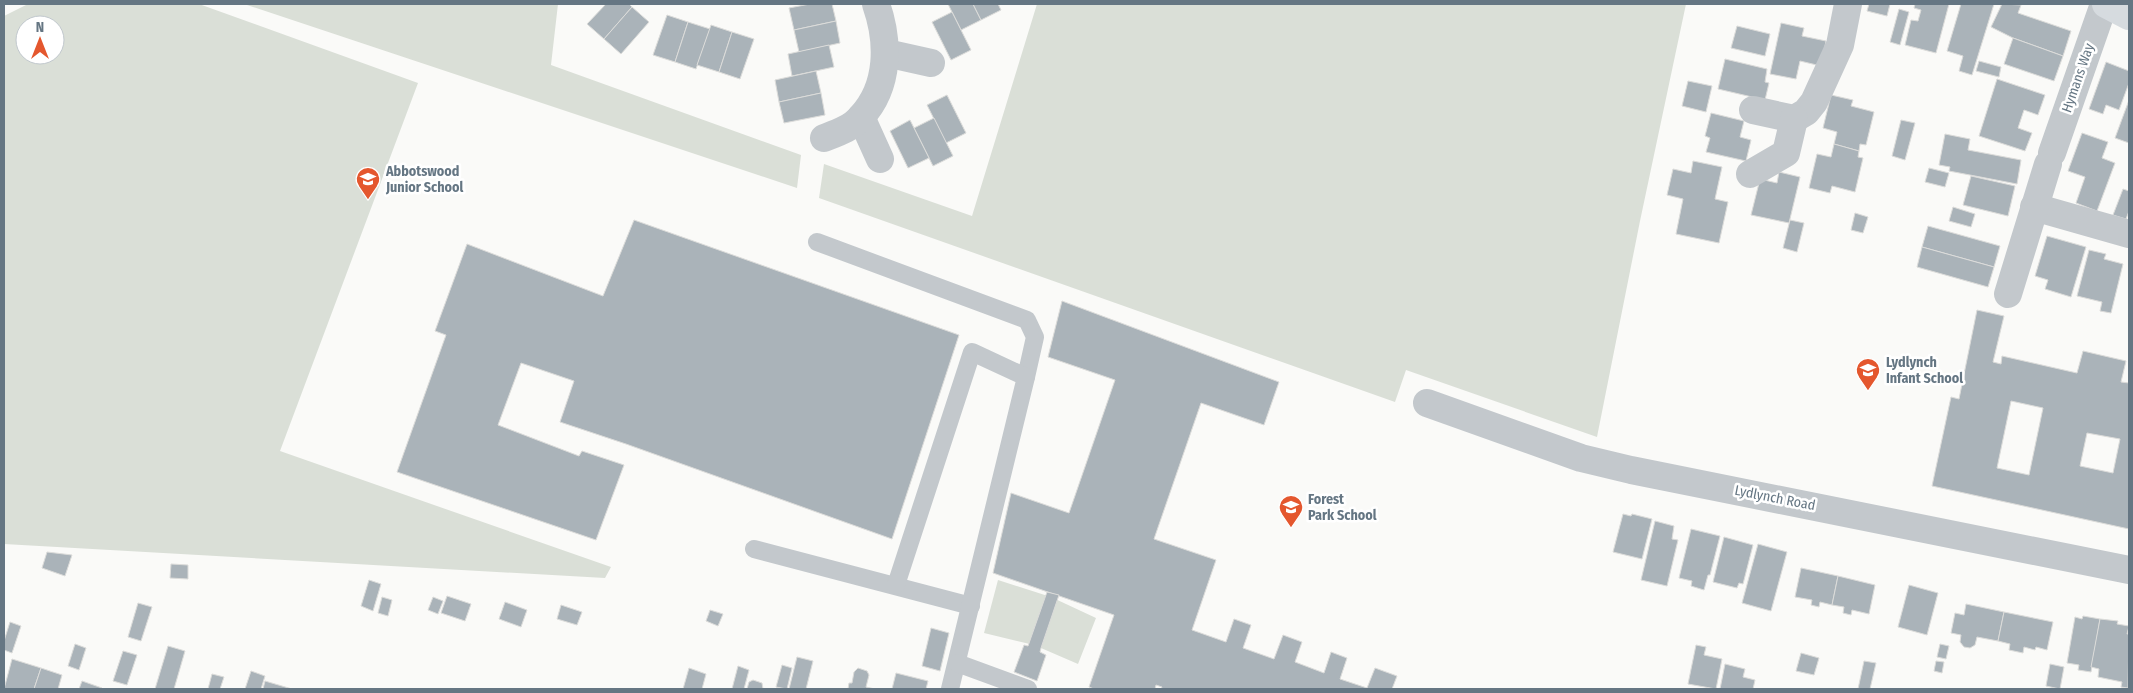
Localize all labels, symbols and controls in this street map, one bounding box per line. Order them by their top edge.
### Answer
north arrow [15,15,65,65]
text: N [36,19,44,36]
street label: Hymans Way [2058,41,2098,115]
place label: Abbotswood Junior School [385,163,463,196]
school or university icon: Abbotswood Junior School [355,166,381,200]
place label: Lydlynch Infant School [1886,354,1963,387]
school or university icon: Lydlynch Infant School [1855,357,1881,391]
street label: Lydlynch Road [1733,482,1817,514]
place label: Forest Park School [1308,491,1377,524]
school or university icon: Forest Park School [1278,494,1304,528]

